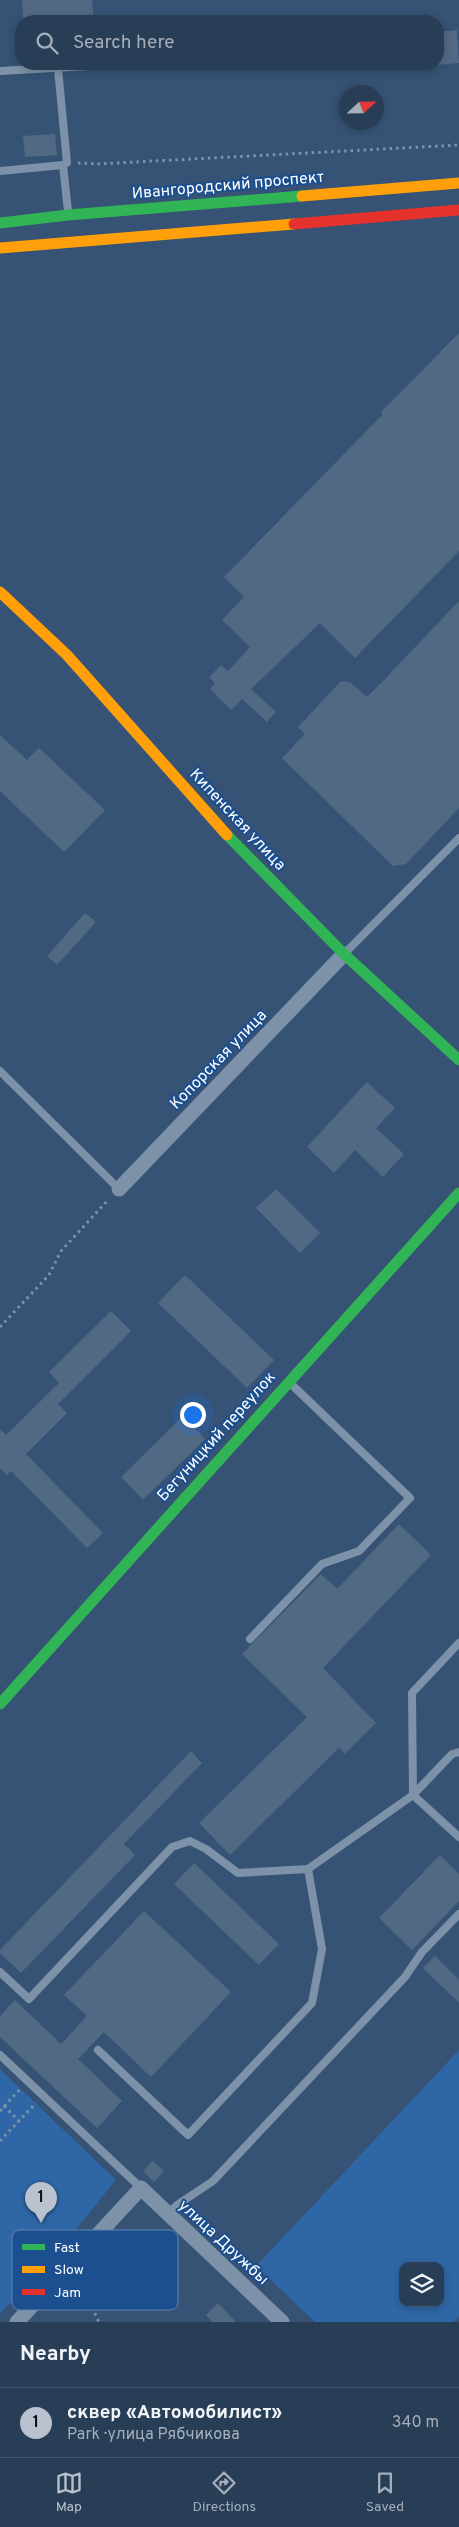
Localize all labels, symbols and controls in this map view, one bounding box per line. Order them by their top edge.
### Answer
search box [15,15,444,70]
icon: search [33,29,61,57]
text: Search here [73,31,175,55]
north arrow [339,85,384,130]
street label: Ивангородский проспект [131,168,325,204]
street label: Кипенская улица [185,765,289,875]
street label: Копорская улица [166,1006,272,1114]
street label: Бегуницкий переулок [153,1368,281,1506]
your location [180,1402,206,1428]
pin: 1 [25,2182,57,2223]
street label: улица Дружбы [174,2196,272,2290]
legend [12,2230,178,2310]
text: Fast [54,2240,80,2257]
text: Slow [54,2262,84,2279]
map controls [399,2262,444,2307]
button: layers [399,2262,444,2307]
text: Jam [54,2285,81,2302]
text: Nearby [20,2341,91,2368]
text: сквер «Автомобилист» [67,2401,282,2425]
text: 1 [33,2413,39,2433]
text: 340 m [392,2413,439,2433]
text: Park · улица Рябчикова [67,2425,240,2445]
tab: Map [55,2469,83,2516]
tab: Directions [192,2469,256,2516]
tab: Saved [366,2469,404,2516]

